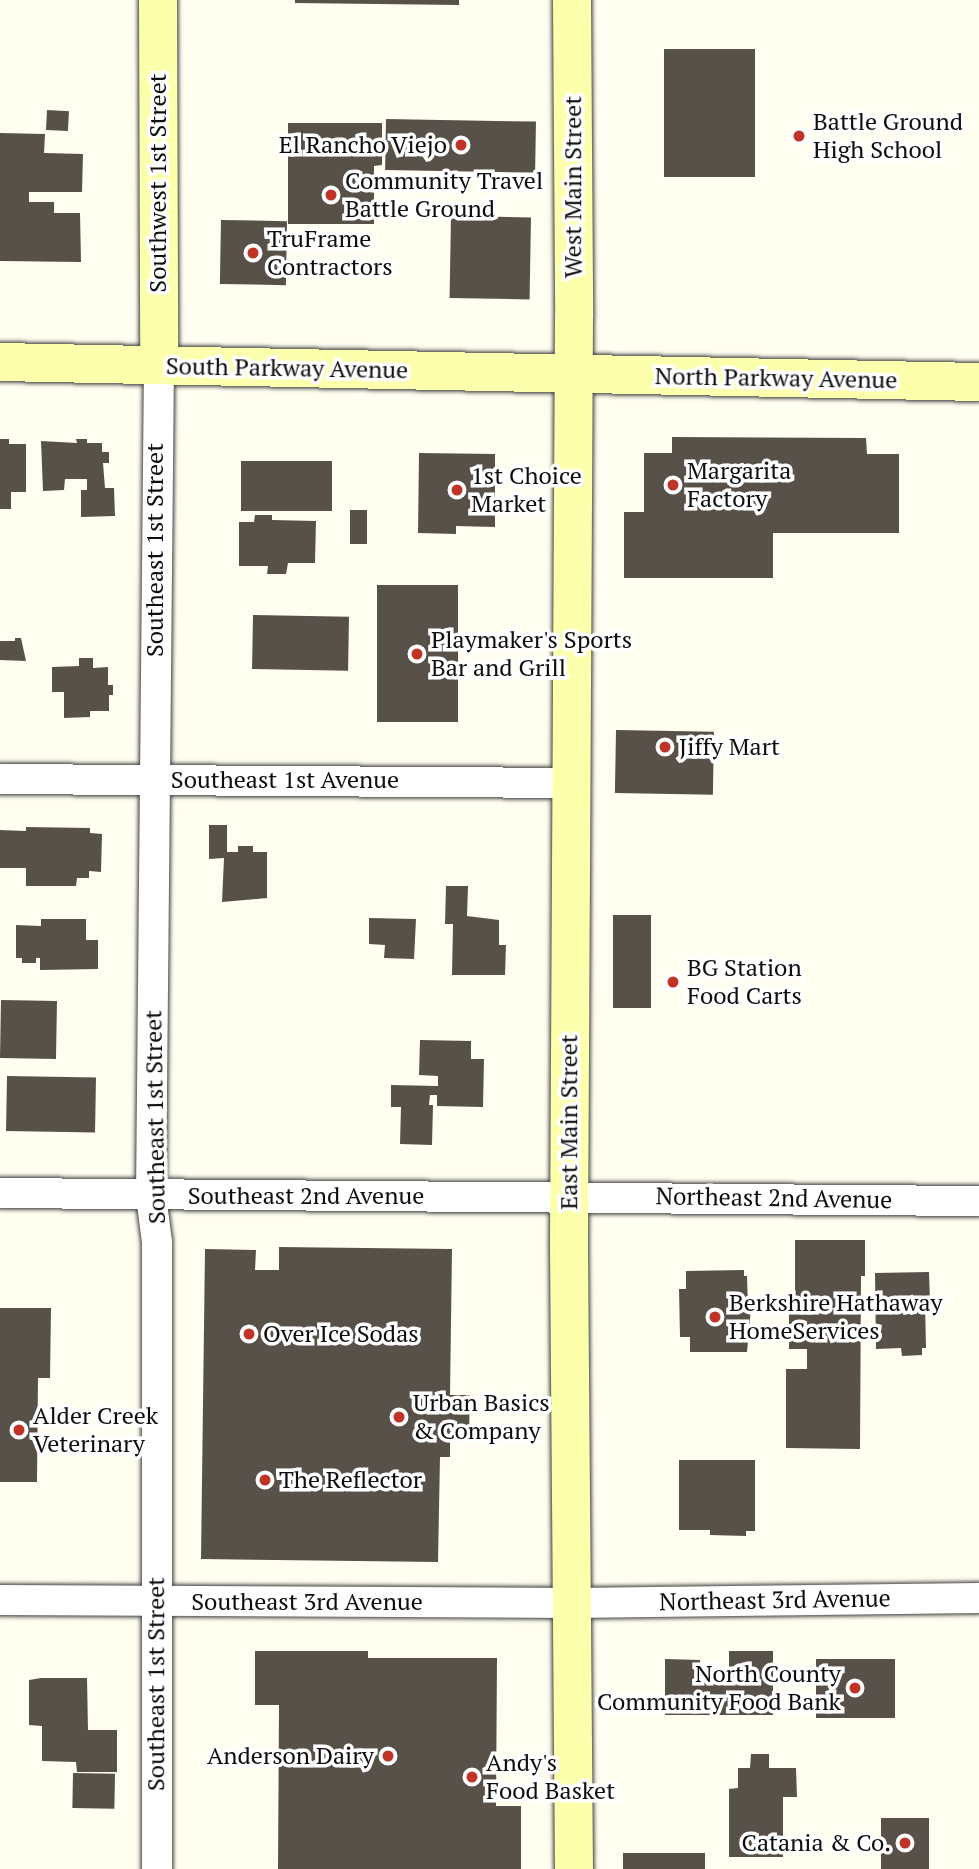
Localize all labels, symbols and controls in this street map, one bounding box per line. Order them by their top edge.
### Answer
street label: Southwest 1st Street [144,73,172,293]
street label: West Main Street [559,96,587,278]
place label: Battle Ground High School [813,108,963,164]
marker: Battle Ground High School [791,128,807,144]
place label: El Rancho Viejo [278,131,447,159]
marker: El Rancho Viejo [453,137,469,153]
place label: Community Travel Battle Ground [345,167,543,223]
marker: Community Travel Battle Ground [323,187,339,203]
place label: TruFrame Contractors [267,225,393,281]
marker: TruFrame Contractors [245,245,261,261]
street label: South Parkway Avenue [165,351,409,385]
street label: North Parkway Avenue [654,361,898,395]
street label: Southeast 1st Street [141,443,169,657]
place label: Margarita Factory [687,457,791,513]
place label: 1st Choice Market [471,462,582,518]
marker: Margarita Factory [665,477,681,493]
marker: 1st Choice Market [449,482,465,498]
place label: Playmaker's Sports Bar and Grill [431,626,632,682]
marker: Playmaker's Sports Bar and Grill [409,646,425,662]
place label: Jiffy Mart [679,733,780,761]
marker: Jiffy Mart [657,739,673,755]
street label: Southeast 1st Avenue [171,766,399,794]
place label: BG Station Food Carts [687,954,802,1010]
marker: BG Station Food Carts [665,974,681,990]
street label: Southeast 1st Street [139,1010,171,1224]
street label: East Main Street [555,1034,583,1210]
street label: Southeast 2nd Avenue [188,1182,424,1210]
street label: Northeast 2nd Avenue [655,1182,893,1214]
place label: Berkshire Hathaway HomeServices [729,1289,943,1345]
marker: Berkshire Hathaway HomeServices [707,1309,723,1325]
place label: Over Ice Sodas [263,1320,419,1348]
marker: Over Ice Sodas [241,1326,257,1342]
place label: Urban Basics & Company [413,1389,550,1445]
place label: Alder Creek Veterinary [33,1402,158,1458]
marker: Urban Basics & Company [391,1409,407,1425]
marker: Alder Creek Veterinary [11,1422,27,1438]
place label: The Reflector [279,1466,422,1494]
marker: The Reflector [257,1472,273,1488]
street label: Southeast 1st Street [142,1577,170,1791]
street label: Northeast 3rd Avenue [659,1584,891,1616]
street label: Southeast 3rd Avenue [191,1588,423,1616]
place label: North County Community Food Bank [597,1660,841,1716]
marker: North County Community Food Bank [847,1680,863,1696]
place label: Anderson Dairy [207,1742,374,1770]
marker: Anderson Dairy [380,1748,396,1764]
place label: Andy's Food Basket [486,1749,615,1805]
marker: Andy's Food Basket [464,1769,480,1785]
place label: Catania & Co. [741,1829,891,1857]
marker: Catania & Co. [897,1835,913,1851]

